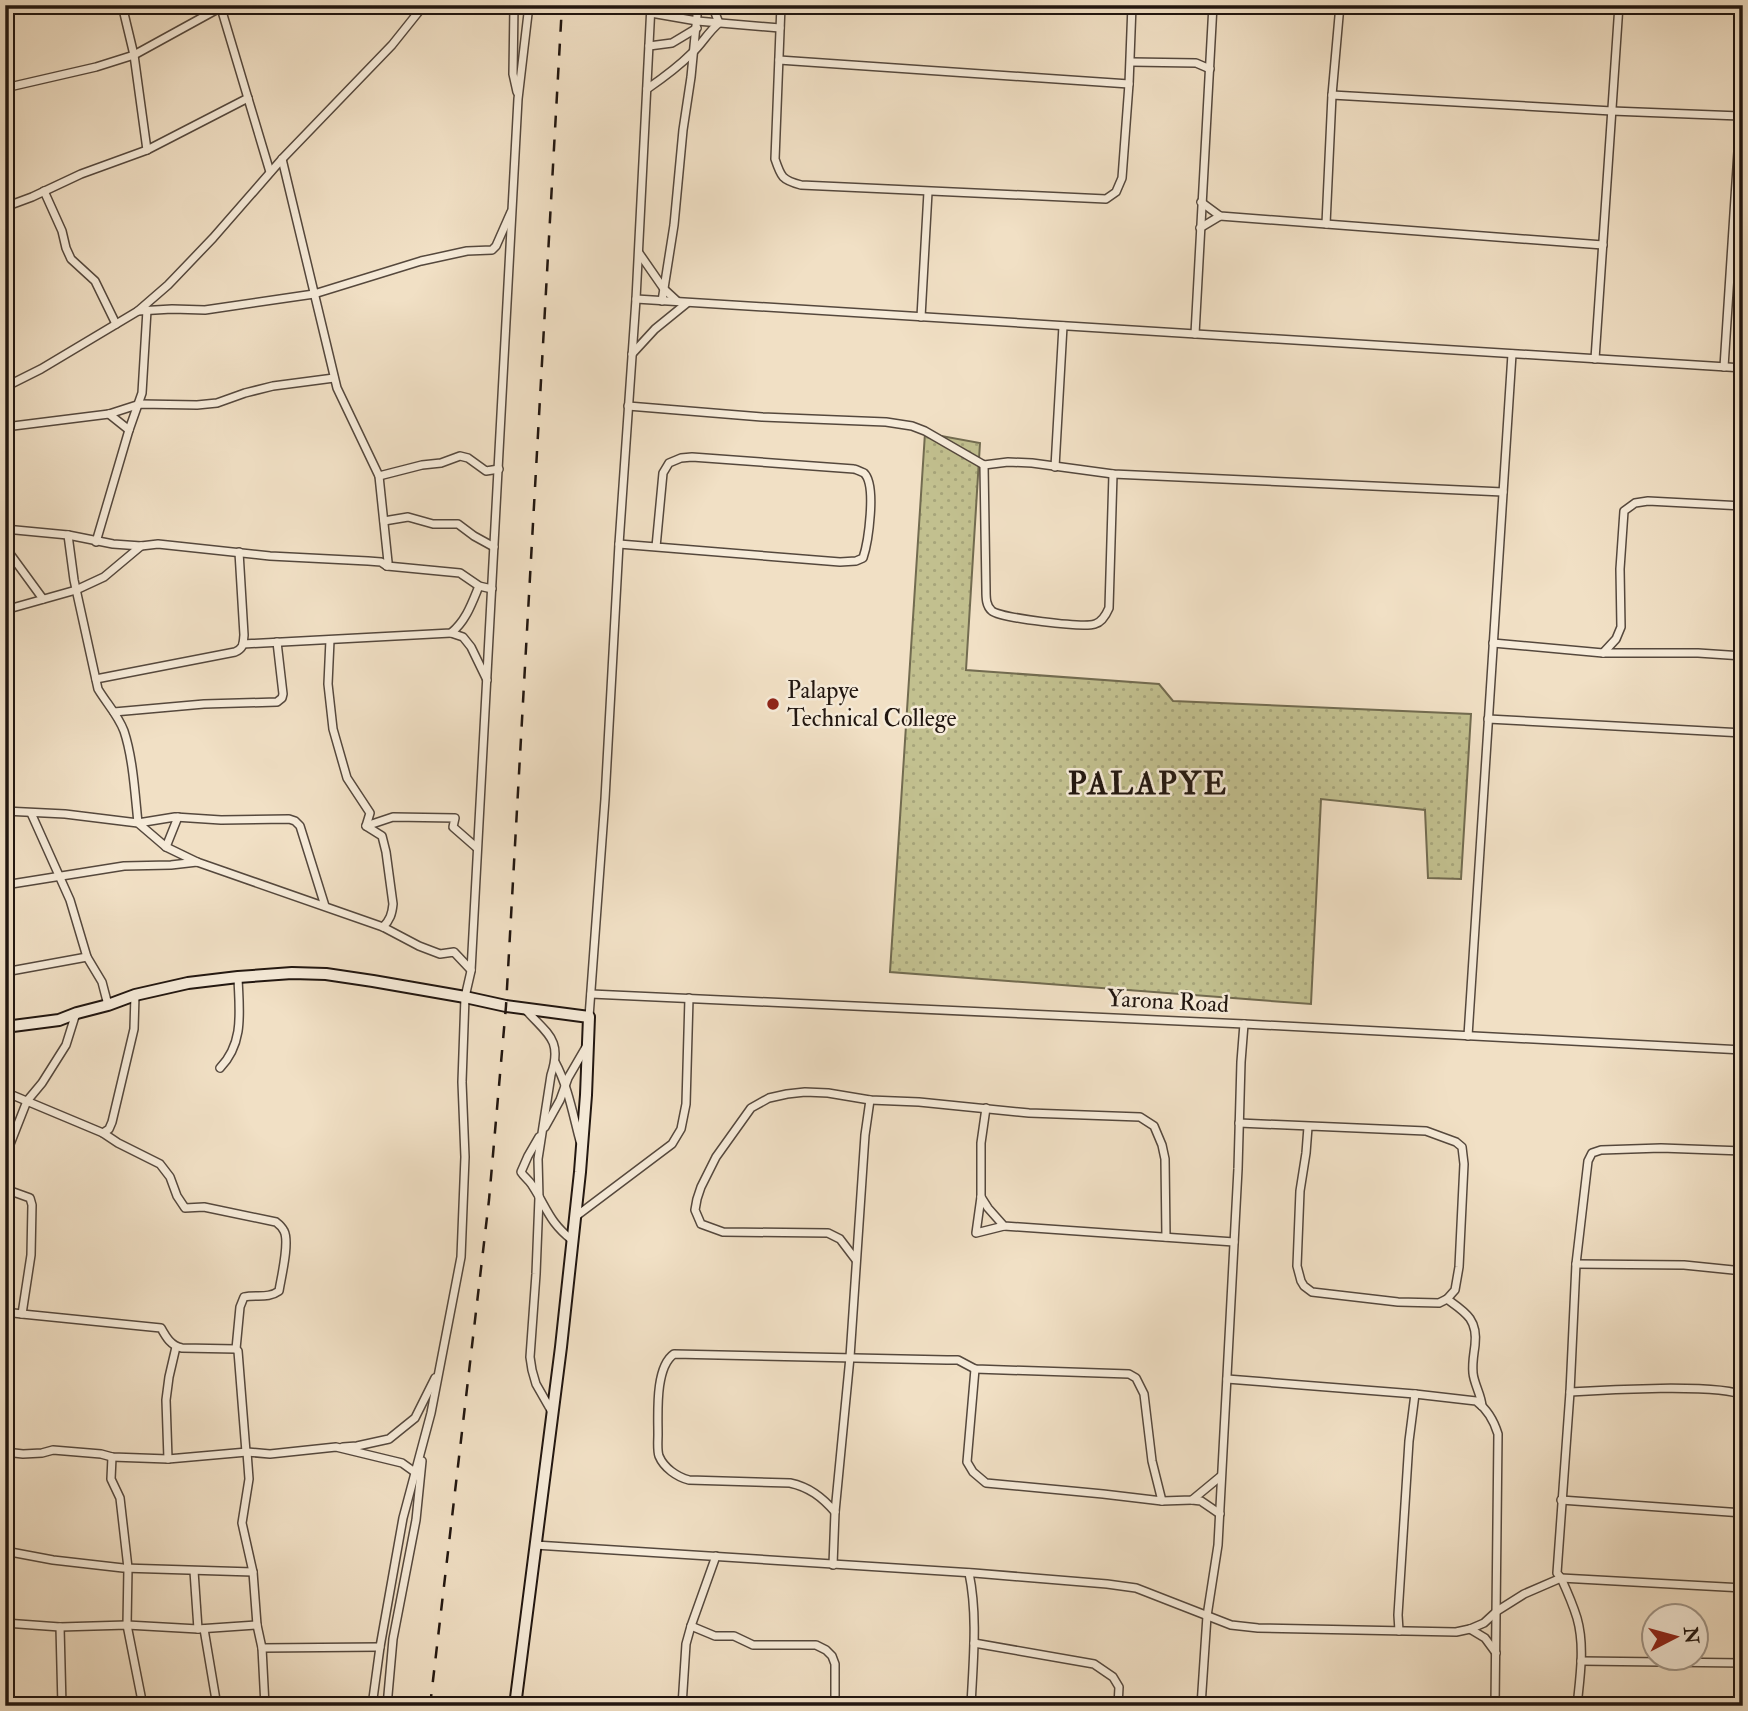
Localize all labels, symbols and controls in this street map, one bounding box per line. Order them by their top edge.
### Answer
place label: Palapye Technical College [787,675,957,734]
marker: Palapye Technical College [765,696,781,712]
district label: PALAPYE [1068,764,1228,804]
street label: Yarona Road [1106,983,1230,1020]
north arrow [1640,1602,1710,1672]
text: N [1678,1625,1704,1646]

